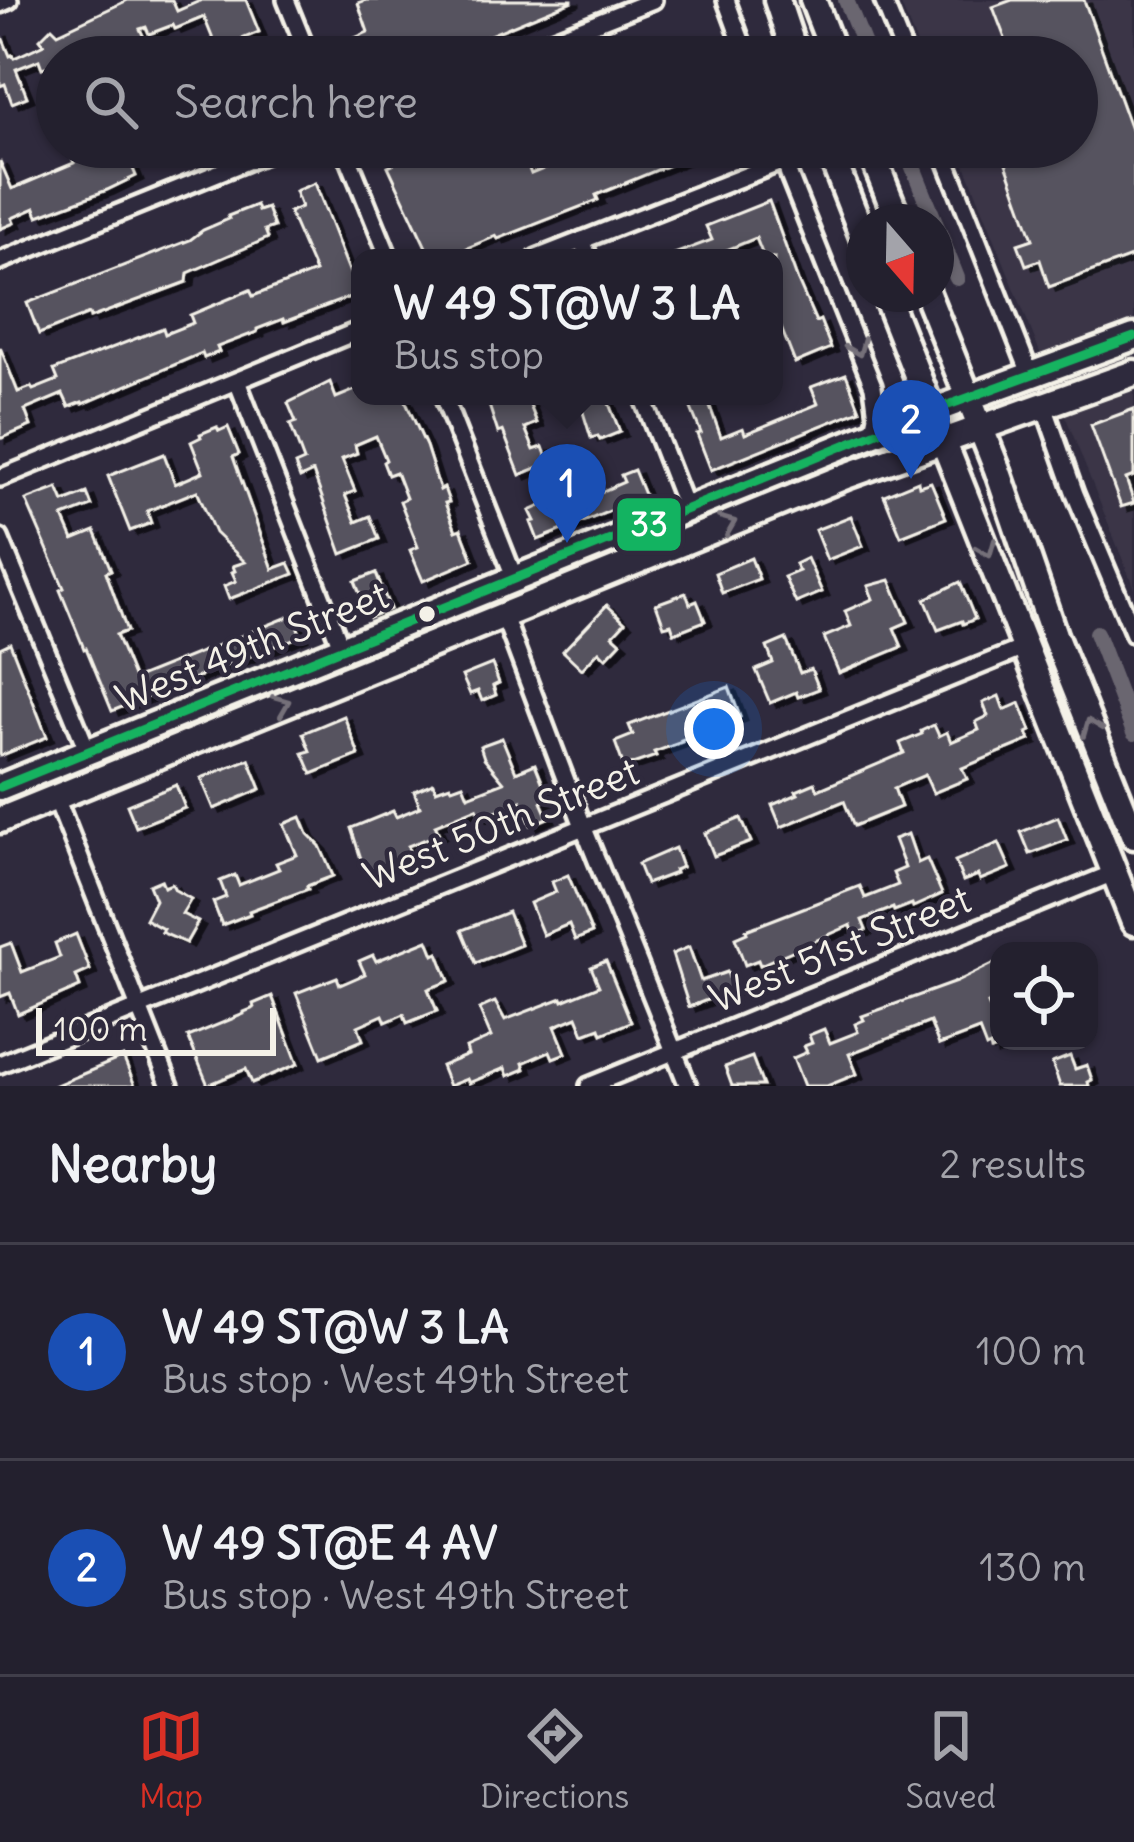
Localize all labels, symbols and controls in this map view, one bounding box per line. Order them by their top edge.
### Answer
search box [36,36,1098,168]
icon: search [78,69,144,135]
text: Search here [174,74,418,130]
north arrow [846,204,954,312]
popup [351,249,783,405]
text: W 49 ST@W 3 LA [394,275,740,331]
text: Bus stop [394,331,544,380]
one-way arrow [843,337,868,358]
pin: 2 [872,380,950,479]
pin: 1 [528,444,606,543]
line badge: 33 [615,496,683,553]
text: 33 [630,503,668,545]
one-way arrow [717,514,738,539]
one-way arrow [972,537,997,558]
street label: West 49th Street [109,570,395,724]
unlabelled marker [416,603,438,625]
one-way arrow [271,694,292,718]
your location [684,699,744,759]
one-way arrow [1080,718,1105,739]
street label: West 50th Street [356,747,646,901]
street label: West 51st Street [702,874,978,1024]
map controls [990,942,1098,1050]
button: locate [990,942,1098,1050]
scale bar [36,1002,276,1055]
text: 100 m [54,1008,147,1050]
text: Nearby [48,1132,217,1196]
text: 2 results [939,1140,1086,1189]
text: W 49 ST@W 3 LA [162,1299,509,1355]
text: 1 [79,1327,95,1376]
text: 100 m [976,1327,1086,1376]
text: Bus stop · West 49th Street [162,1355,629,1404]
text: W 49 ST@E 4 AV [162,1515,498,1571]
text: 2 [76,1543,98,1592]
text: 130 m [979,1543,1086,1592]
text: Bus stop · West 49th Street [162,1571,629,1620]
tab: Map [138,1703,204,1817]
tab: Directions [480,1703,629,1817]
tab: Saved [906,1703,996,1817]

